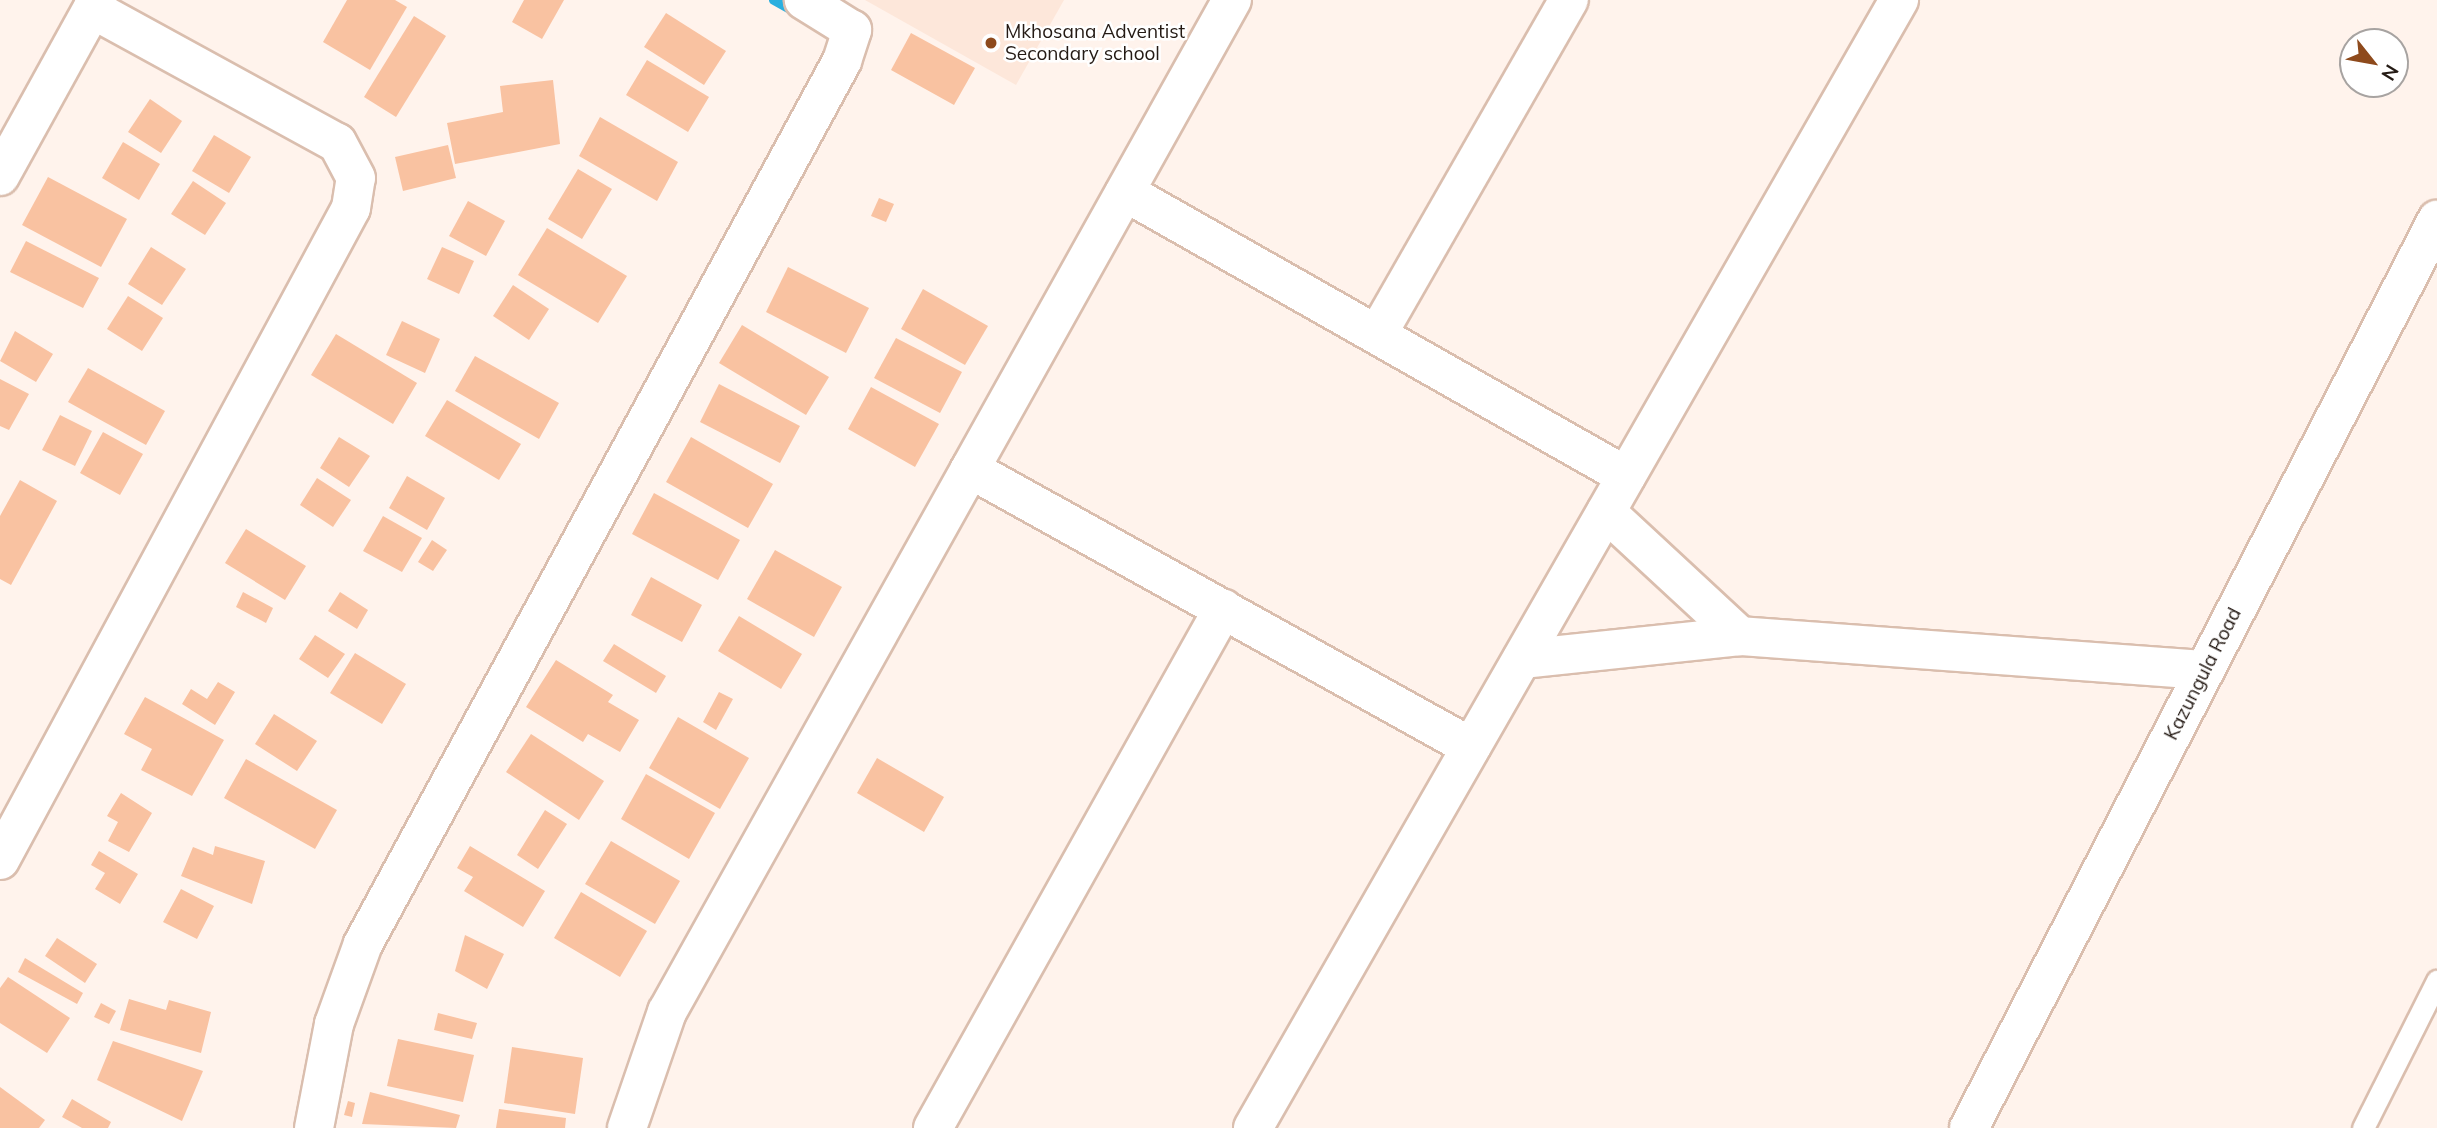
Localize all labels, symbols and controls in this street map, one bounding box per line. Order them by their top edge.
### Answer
place label: Mkhosana Adventist Secondary school [1005,21,1185,65]
north arrow [2339,28,2409,98]
marker: Mkhosana Adventist Secondary school [983,35,999,51]
text: N [2376,60,2404,85]
street label: Kazungula Road [2160,604,2246,744]

